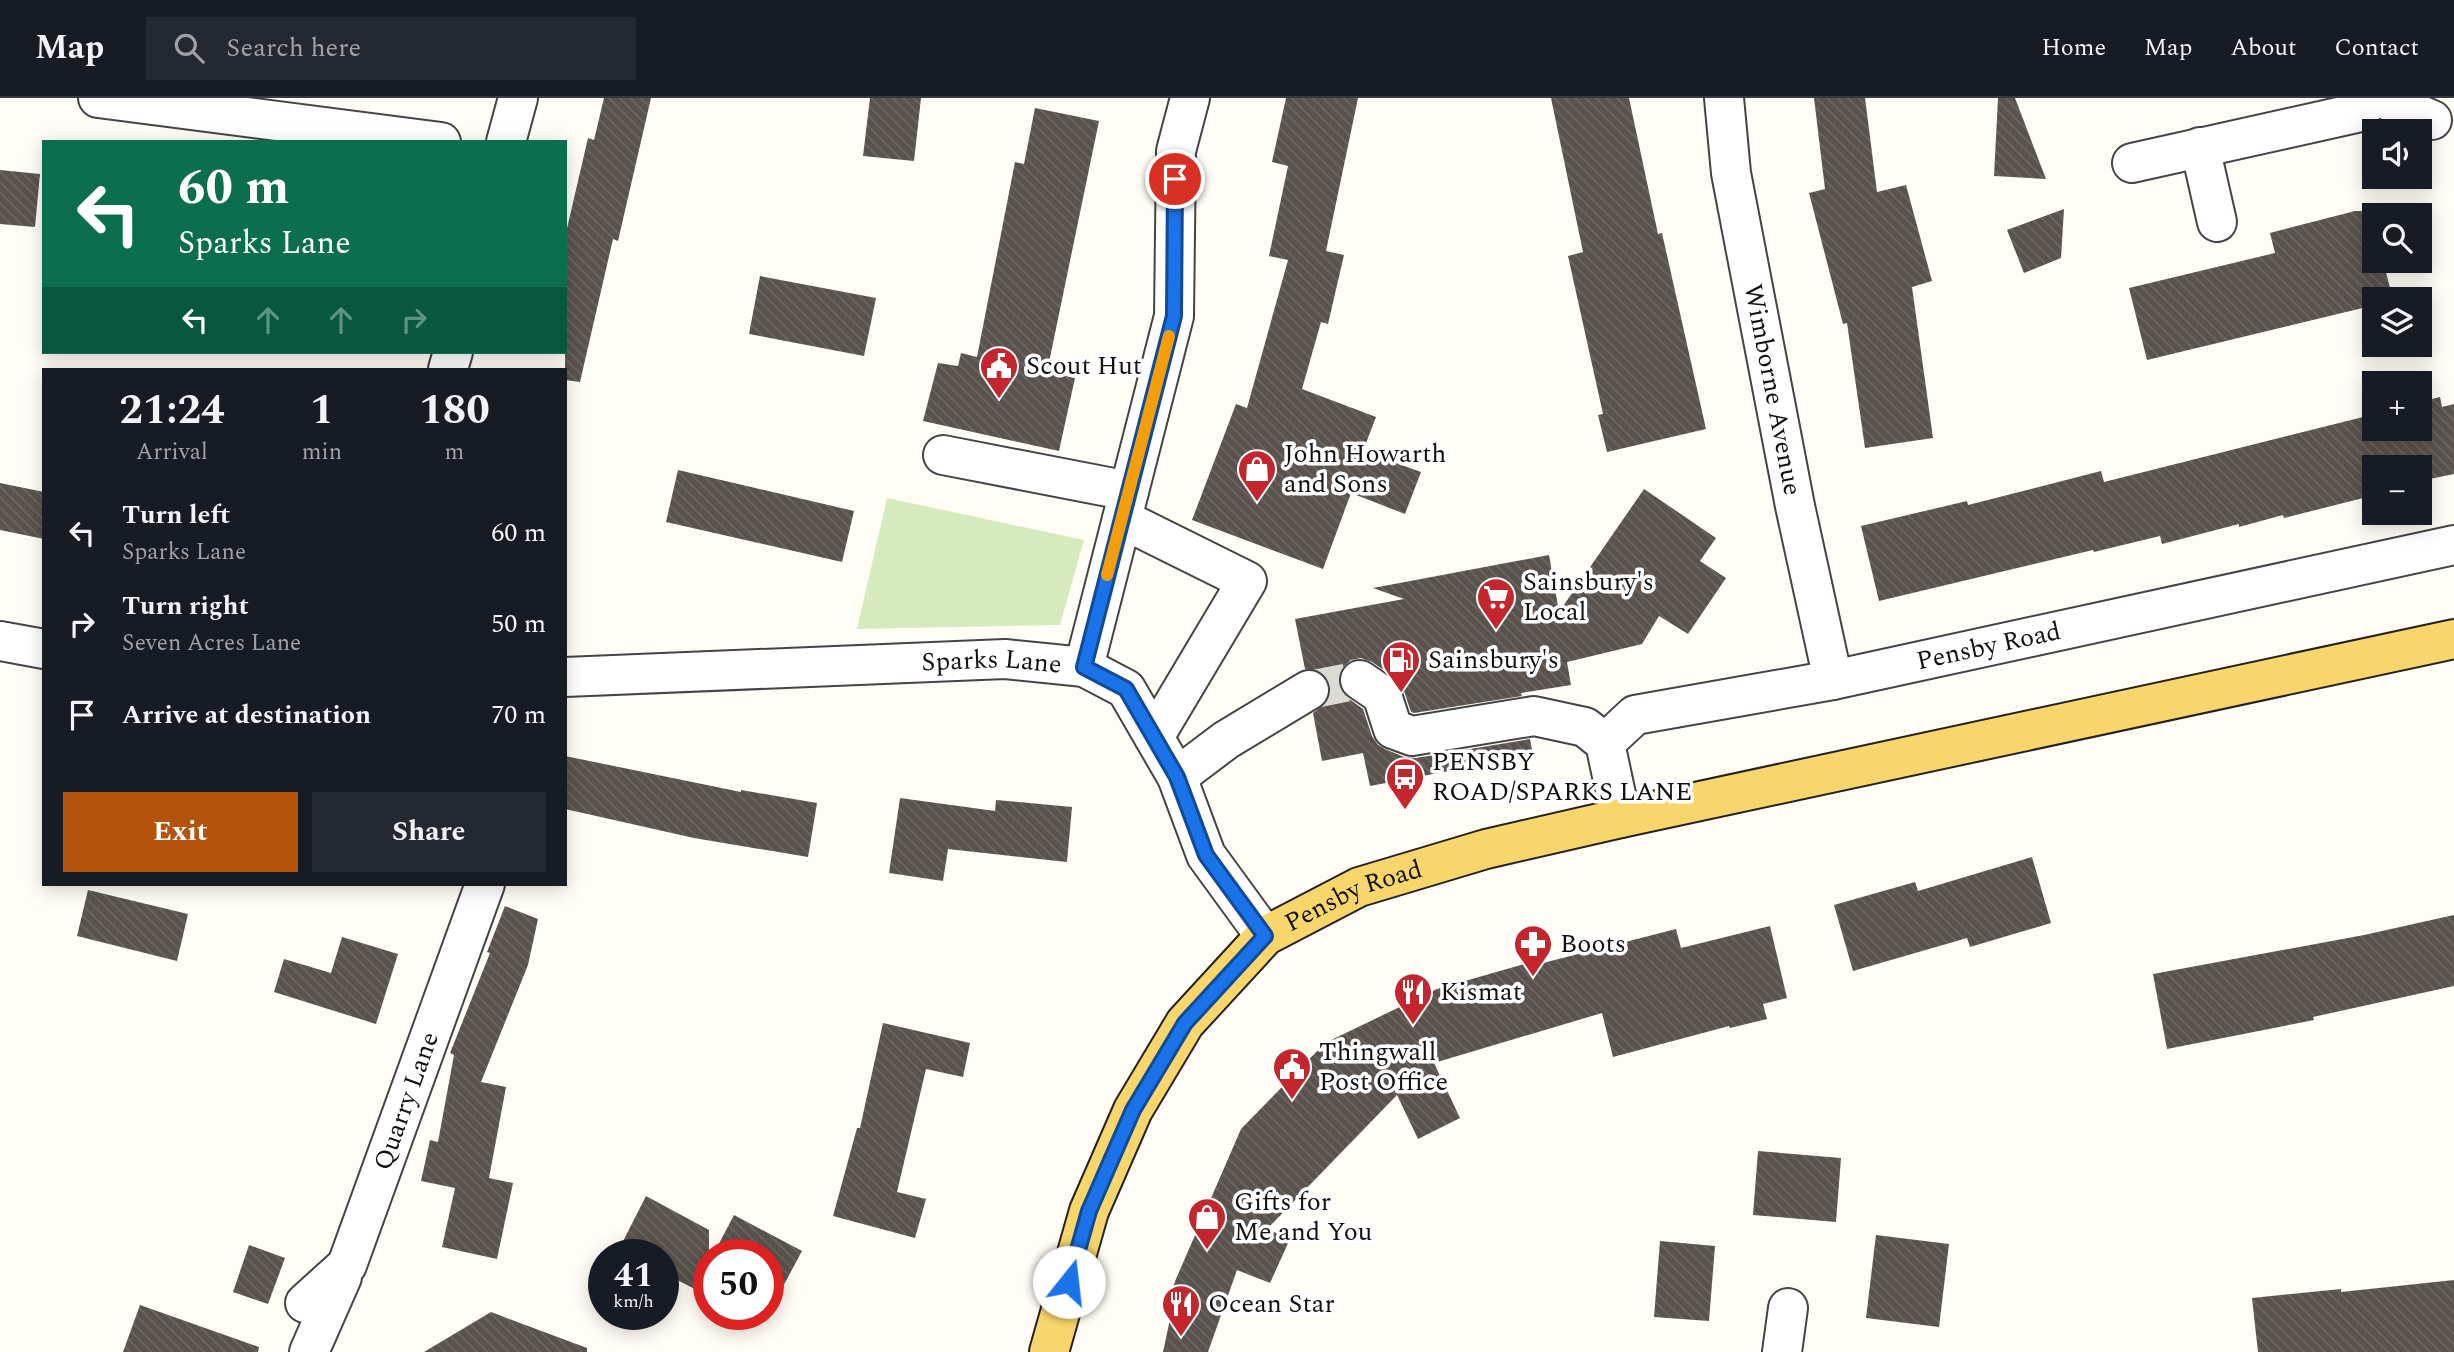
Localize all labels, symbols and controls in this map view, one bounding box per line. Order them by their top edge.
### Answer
search box [146,17,636,80]
text: Map [35,23,104,73]
text: Search here [226,28,361,68]
icon: search [170,29,208,67]
text: Home [2041,30,2106,66]
text: Map [2144,30,2192,66]
text: About [2230,30,2296,66]
text: Contact [2334,30,2419,66]
map controls [2362,119,2432,525]
button: sound [2362,119,2432,189]
pin [1145,149,1205,209]
text: 60 m [178,151,289,226]
icon: arrive [1156,160,1194,198]
icon: left [63,168,154,259]
button: search [2362,203,2432,273]
text: Sparks Lane [178,219,351,268]
street label: Wimborne Avenue [1733,281,1813,499]
button: layers [2362,287,2432,357]
icon: left [176,301,214,339]
icon: ahead [249,301,287,339]
icon: ahead [322,301,360,339]
icon: right [395,301,433,339]
public building icon: Scout Hut [978,345,1020,400]
place label: Scout Hut [1026,346,1142,386]
button: + [2362,371,2432,441]
text: 21:24 [119,379,225,442]
text: 1 [310,379,334,442]
text: 180 [419,379,490,442]
place label: John Howarth and Sons [1284,434,1446,504]
text: Arrival [136,435,208,470]
text: min [302,435,342,470]
text: m [445,435,464,470]
shop icon: John Howarth and Sons [1236,448,1278,503]
button: − [2362,455,2432,525]
text: Turn left [122,495,230,535]
text: 60 m [491,513,546,553]
icon: left [63,514,101,552]
text: Sparks Lane [122,535,246,570]
place label: Sainsbury's Local [1523,562,1654,632]
supermarket icon: Sainsbury's Local [1475,576,1517,631]
text: Turn right [122,586,249,626]
text: 50 m [491,604,546,644]
icon: right [63,605,101,643]
street label: Pensby Road [1913,611,2065,681]
text: Seven Acres Lane [122,626,301,661]
street label: Sparks Lane [921,639,1064,685]
fuel station icon: Sainsbury's [1380,639,1422,694]
place label: Sainsbury's [1428,640,1559,680]
text: Arrive at destination [122,695,371,735]
text: 70 m [491,695,546,735]
icon: arrive [63,696,101,734]
place label: PENSBY ROAD/SPARKS LANE [1432,742,1692,812]
bus stop icon: PENSBY ROAD/SPARKS LANE [1384,756,1426,811]
button: Exit [63,792,298,872]
button: Share [312,792,546,872]
street label: Pensby Road [1277,849,1427,943]
pharmacy icon: Boots [1512,923,1554,978]
place label: Boots [1560,924,1626,964]
restaurant icon: Kismat [1392,971,1434,1026]
place label: Kismat [1440,972,1522,1012]
street label: Quarry Lane [363,1026,450,1176]
place label: Thingwall Post Office [1319,1032,1448,1102]
public building icon: Thingwall Post Office [1271,1046,1313,1101]
place label: Gifts for Me and You [1234,1182,1372,1252]
shop icon: Gifts for Me and You [1186,1196,1228,1251]
speed limit sign: 50 [693,1239,784,1330]
position arrow [1032,1245,1106,1319]
text: 41 [614,1249,653,1302]
restaurant icon: Ocean Star [1160,1283,1202,1338]
place label: Ocean Star [1208,1284,1335,1324]
text: km/h [613,1288,654,1315]

